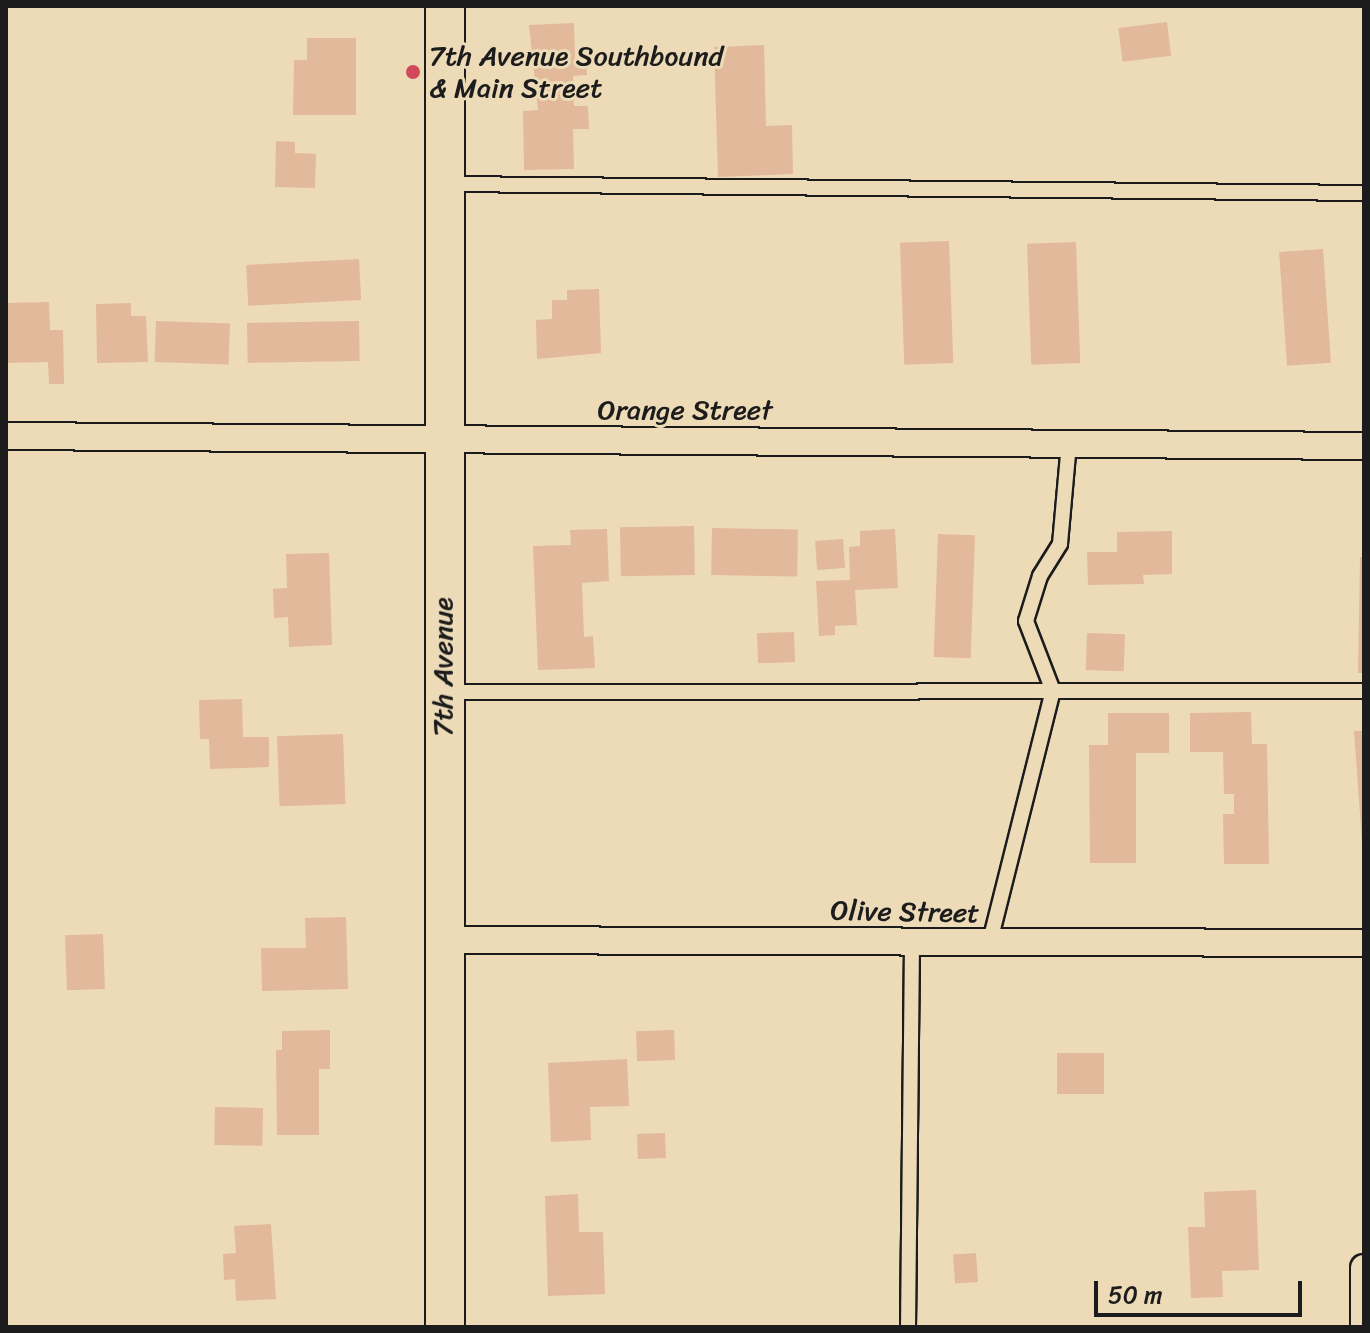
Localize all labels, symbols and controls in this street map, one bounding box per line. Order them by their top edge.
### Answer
place label: 7th Avenue Southbound & Main Street [429,39,723,105]
marker: 7th Avenue Southbound & Main Street [404,63,422,81]
street label: Orange Street [597,393,773,427]
street label: 7th Avenue [426,597,460,737]
street label: Olive Street [830,894,980,930]
scale bar [1098,1265,1306,1315]
text: 50 m [1108,1274,1163,1316]

